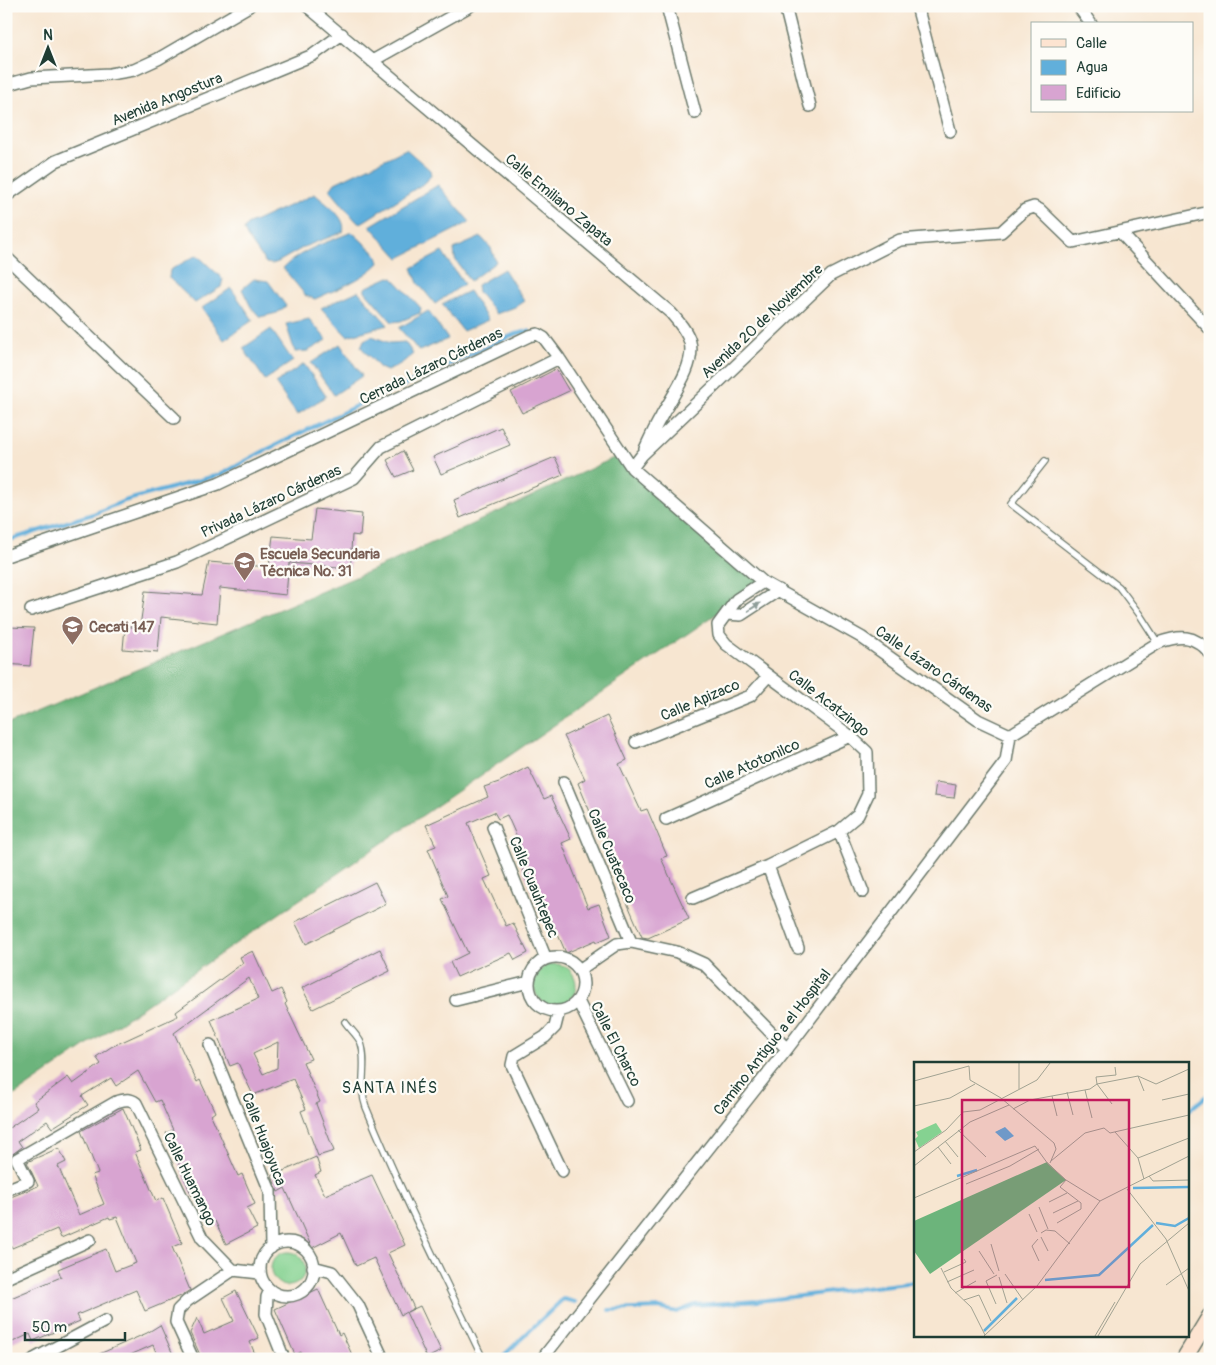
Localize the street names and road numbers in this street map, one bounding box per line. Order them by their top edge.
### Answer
street label: Avenida Angostura [109,69,225,130]
street label: Calle Emiliano Zapata [501,150,616,251]
street label: Avenida 20 de Noviembre [698,260,828,383]
street label: Cerrada Lázaro Cárdenas [357,323,506,409]
street label: Privada Lázaro Cárdenas [198,461,345,542]
street label: Calle Lázaro Cárdenas [871,622,996,717]
street label: Calle Acatzingo [784,666,873,741]
street label: Calle Apizaco [658,675,743,726]
street label: Calle Atotonilco [702,735,803,794]
street label: Calle Cuatecaco [583,806,640,906]
street label: Calle Cuauhtepec [505,834,563,941]
street label: Camino Antiguo a el Hospital [709,965,835,1119]
street label: Calle El Charco [586,999,645,1090]
street label: Calle Huajoyuca [237,1090,290,1188]
street label: Calle Huamango [159,1129,220,1229]

